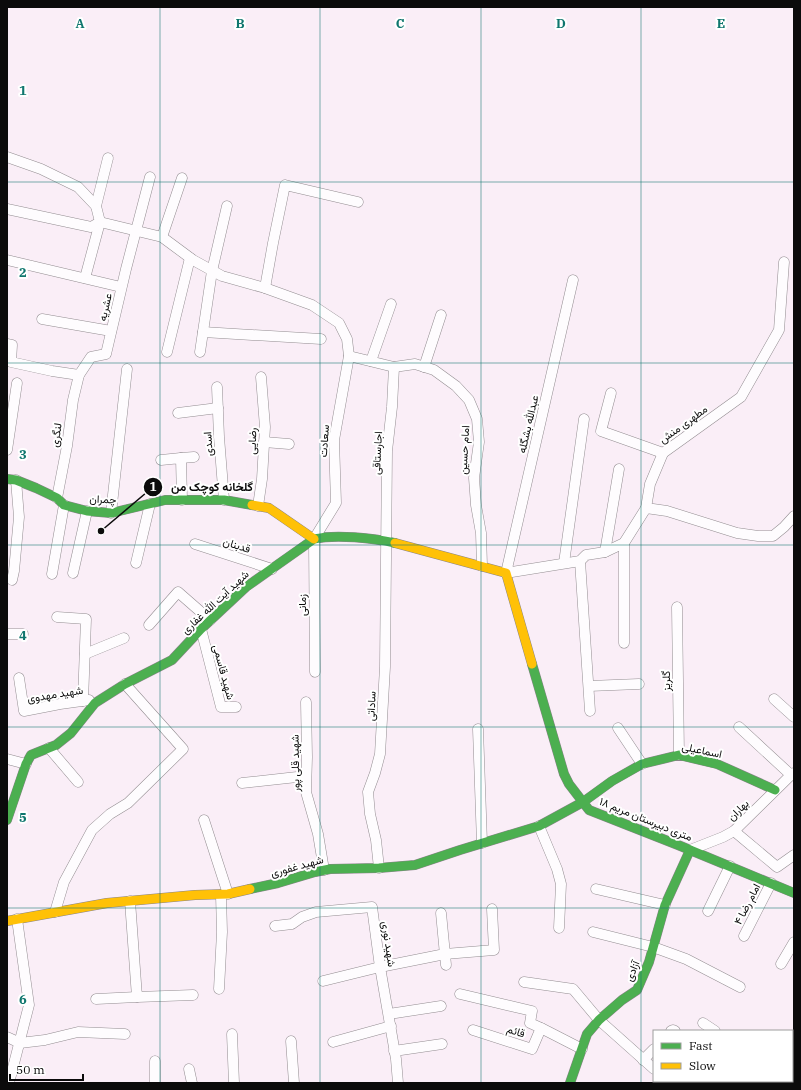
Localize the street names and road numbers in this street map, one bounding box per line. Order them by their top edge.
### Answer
street label: عشریه [95,291,115,322]
street label: عبدالله بشگله [515,393,542,454]
street label: مطهری منش [656,402,710,446]
street label: لنگری [47,422,65,448]
street label: سعادت [316,424,332,458]
street label: امام حسین [456,425,473,475]
street label: رضایی [245,427,259,455]
street label: اسدی [200,431,216,457]
street label: اجارستاقی [369,431,385,475]
street label: چمران [89,492,117,507]
street label: قدبنان [221,534,253,556]
street label: شهید آیت الله غفاری [178,567,252,637]
street label: زمانی [295,594,309,616]
street label: شهید قاسمی [210,643,238,702]
street label: گلریز [659,670,673,692]
street label: شهید مهدوی [26,683,84,705]
street label: ساداتی [363,690,379,721]
street label: شهید قلی پور [287,734,304,793]
street label: اسماعیلی [681,739,723,761]
street label: ۱۸ متری دبیرستان مریم [597,794,695,845]
street label: بهاران [724,796,752,824]
street label: شهید غفوری [269,852,325,880]
street label: امام رضا ۴ [731,881,764,927]
street label: شهید نوری [379,920,399,968]
street label: آزادی [622,957,643,983]
street label: قائم [505,1022,527,1041]

